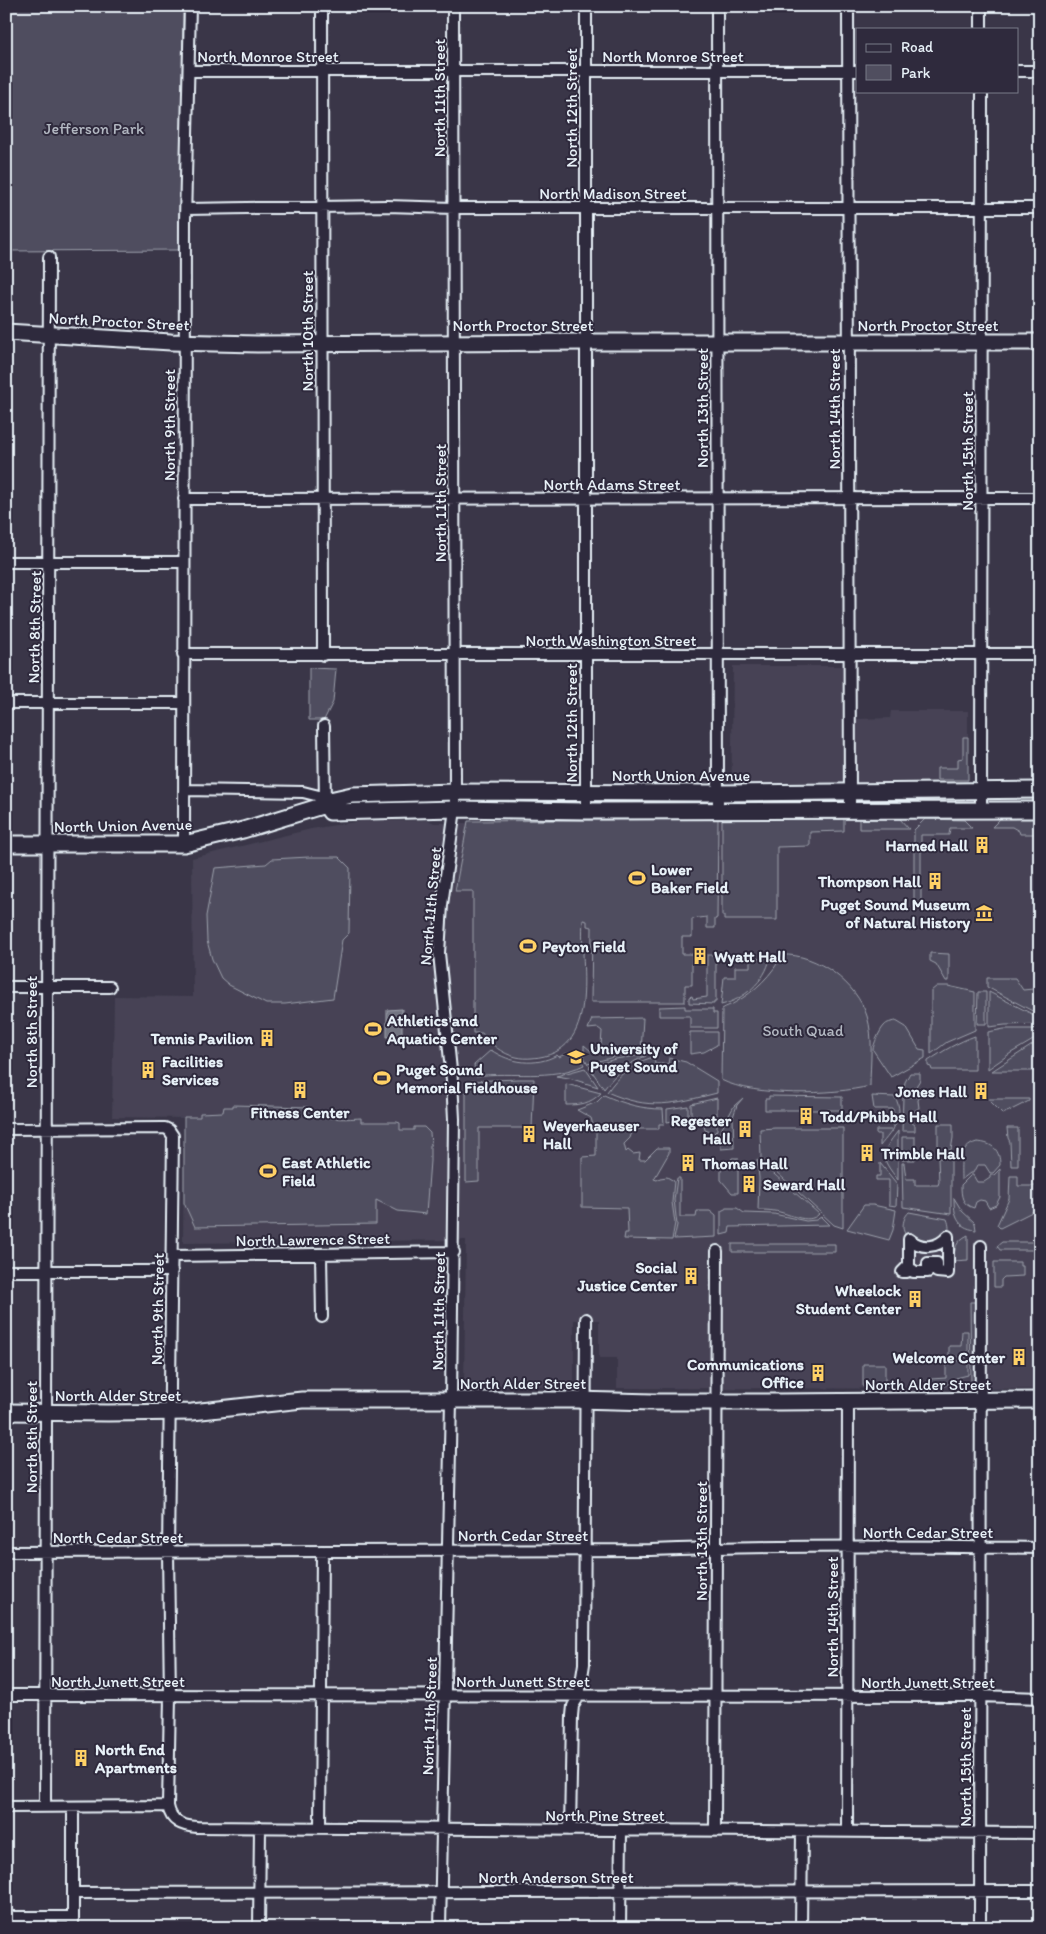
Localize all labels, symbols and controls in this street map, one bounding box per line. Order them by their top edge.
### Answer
legend [856,28,1018,92]
text: Road [901,38,934,56]
street label: North 11th Street [430,39,449,157]
street label: North Monroe Street [197,47,339,66]
street label: North Monroe Street [602,47,744,66]
street label: North 12th Street [562,48,581,168]
text: Park [901,64,931,82]
park label: Jefferson Park [44,119,144,138]
street label: North Madison Street [539,184,687,203]
street label: North 10th Street [298,270,317,392]
street label: North Proctor Street [48,308,190,335]
street label: North Proctor Street [452,316,594,335]
street label: North Proctor Street [857,316,999,335]
street label: North 13th Street [693,348,712,468]
street label: North 14th Street [825,349,844,469]
street label: North 9th Street [160,369,179,481]
street label: North 15th Street [958,391,977,511]
street label: North 11th Street [431,444,450,562]
street label: North Adams Street [544,475,680,494]
street label: North 8th Street [24,571,45,683]
street label: North Washington Street [526,631,696,650]
street label: North 12th Street [562,663,581,783]
street label: North Union Avenue [612,766,750,785]
street label: North Union Avenue [54,815,192,836]
building icon: Harned Hall [972,835,992,855]
place label: Harned Hall [885,836,968,855]
street label: North 11th Street [416,846,445,966]
place label: Lower Baker Field [651,860,729,897]
sports icon: Lower Baker Field [627,868,647,888]
building icon: Thompson Hall [925,871,945,891]
place label: Thompson Hall [817,872,921,892]
place label: Puget Sound Museum of Natural History [821,895,971,933]
museum icon: Puget Sound Museum of Natural History [974,903,994,923]
sports icon: Peyton Field [518,936,538,956]
place label: Peyton Field [542,937,626,957]
building icon: Wyatt Hall [690,946,710,966]
place label: Wyatt Hall [714,947,787,967]
street label: North 8th Street [22,976,41,1088]
place label: Athletics and Aquatics Center [386,1011,497,1049]
sports icon: Athletics and Aquatics Center [363,1019,383,1039]
park label: South Quad [762,1021,844,1040]
building icon: Tennis Pavilion [257,1028,277,1048]
place label: Tennis Pavilion [150,1029,254,1048]
place label: University of Puget Sound [590,1039,679,1077]
school or university icon: University of Puget Sound [566,1047,586,1067]
place label: Facilities Services [162,1052,223,1089]
building icon: Facilities Services [138,1060,158,1080]
place label: Puget Sound Memorial Fieldhouse [396,1060,538,1097]
sports icon: Puget Sound Memorial Fieldhouse [372,1068,392,1088]
building icon: Fitness Center [290,1080,310,1100]
building icon: Jones Hall [971,1081,991,1101]
place label: Jones Hall [895,1082,967,1101]
place label: Fitness Center [251,1103,350,1122]
building icon: Todd/Phibbs Hall [796,1106,816,1126]
place label: Todd/Phibbs Hall [819,1107,937,1126]
place label: Regester Hall [671,1111,732,1148]
place label: Weyerhaeuser Hall [543,1116,640,1153]
building icon: Regester Hall [735,1119,755,1139]
building icon: Weyerhaeuser Hall [519,1124,539,1144]
building icon: Trimble Hall [857,1143,877,1163]
place label: Trimble Hall [880,1144,965,1163]
place label: East Athletic Field [282,1153,371,1190]
building icon: Thomas Hall [678,1153,698,1173]
place label: Thomas Hall [701,1154,788,1173]
sports icon: East Athletic Field [258,1161,278,1181]
building icon: Seward Hall [739,1174,759,1194]
place label: Seward Hall [763,1175,846,1194]
street label: North Lawrence Street [236,1229,390,1250]
street label: North 11th Street [428,1252,449,1370]
street label: North 9th Street [147,1253,168,1365]
place label: Social Justice Center [577,1258,678,1295]
building icon: Social Justice Center [681,1266,701,1286]
place label: Wheelock Student Center [796,1281,902,1318]
building icon: Wheelock Student Center [905,1289,925,1309]
building icon: Welcome Center [1009,1347,1029,1367]
place label: Welcome Center [893,1348,1006,1367]
place label: Communications Office [687,1355,804,1392]
building icon: Communications Office [808,1363,828,1383]
street label: North Alder Street [460,1374,586,1393]
street label: North Alder Street [865,1375,991,1394]
street label: North 8th Street [22,1381,41,1493]
street label: North Alder Street [55,1386,181,1405]
street label: North 13th Street [692,1481,711,1601]
street label: North Cedar Street [863,1523,993,1542]
street label: North Cedar Street [458,1526,588,1545]
street label: North Cedar Street [53,1528,183,1547]
street label: North 14th Street [823,1557,842,1677]
street label: North 11th Street [418,1656,441,1776]
street label: North Junett Street [51,1672,185,1691]
street label: North Junett Street [456,1672,590,1691]
street label: North Junett Street [861,1673,995,1692]
street label: North 15th Street [956,1707,975,1827]
place label: North End Apartments [94,1740,177,1778]
building icon: North End Apartments [71,1748,91,1768]
street label: North Pine Street [545,1806,665,1825]
street label: North Anderson Street [478,1868,634,1887]

